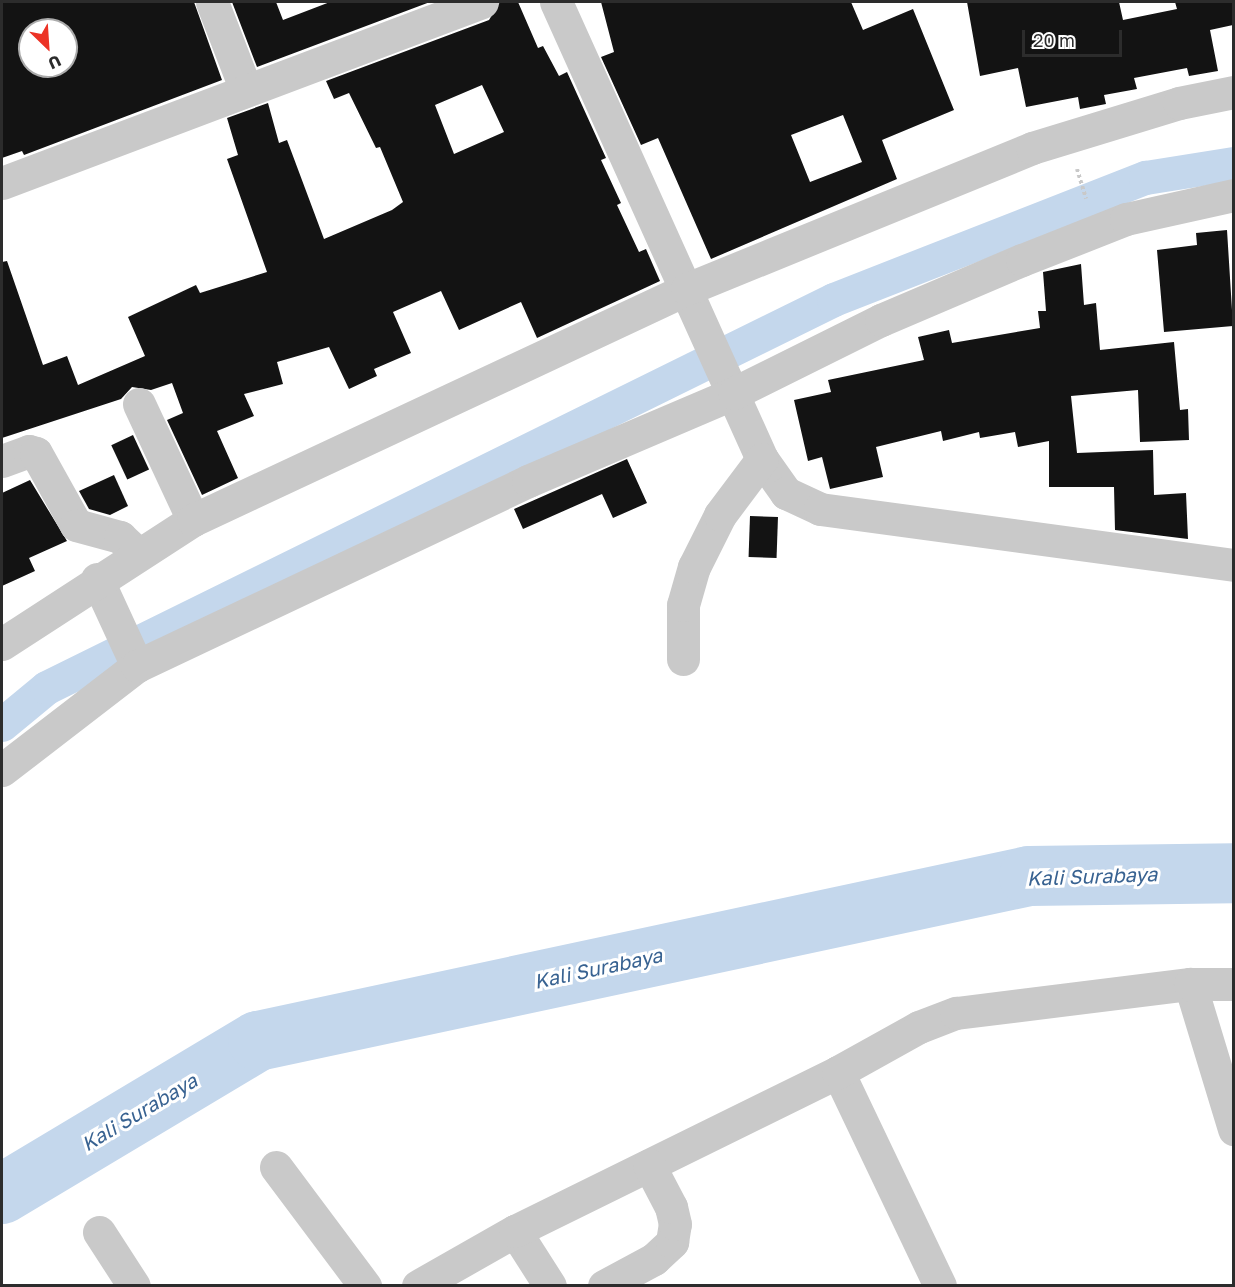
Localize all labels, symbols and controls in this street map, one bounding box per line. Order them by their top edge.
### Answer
north arrow [18,18,78,78]
scale bar [1025,18,1126,56]
text: 20 m [1033,29,1075,51]
text: U [45,51,64,74]
water label: Kali Surabaya [1026,862,1158,890]
water label: Kali Surabaya [532,943,664,993]
water label: Kali Surabaya [77,1068,201,1156]

